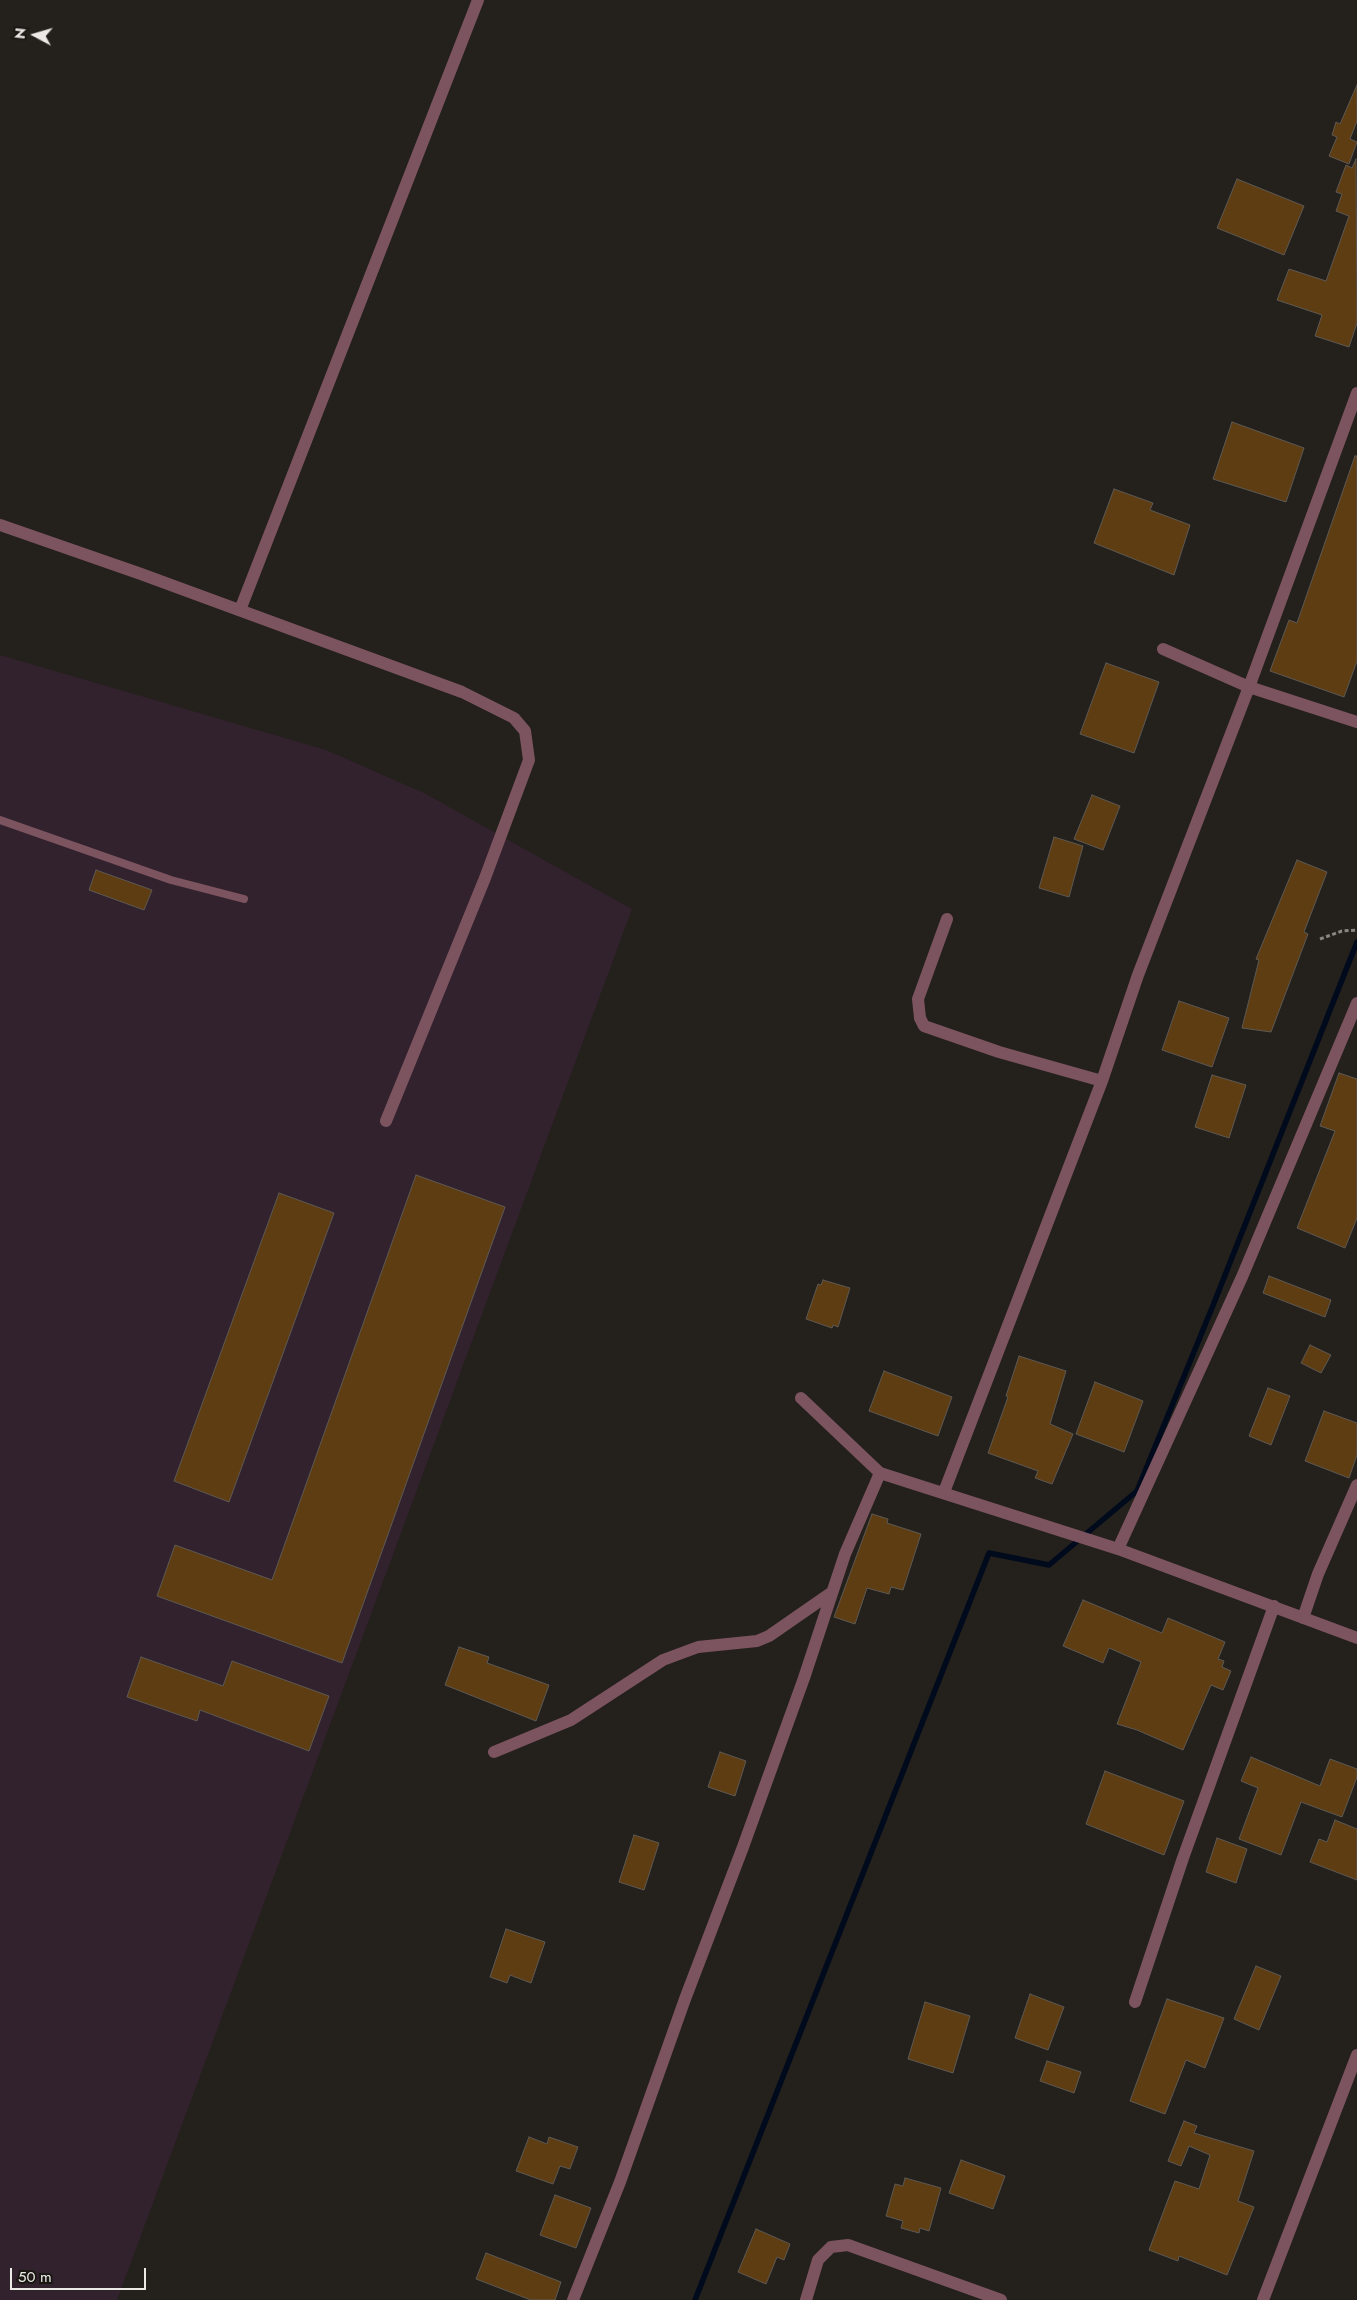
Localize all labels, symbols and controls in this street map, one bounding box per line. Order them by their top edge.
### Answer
north arrow [10,10,60,60]
text: N [10,27,31,40]
scale bar [12,2258,149,2290]
text: 50 m [18,2266,52,2288]

